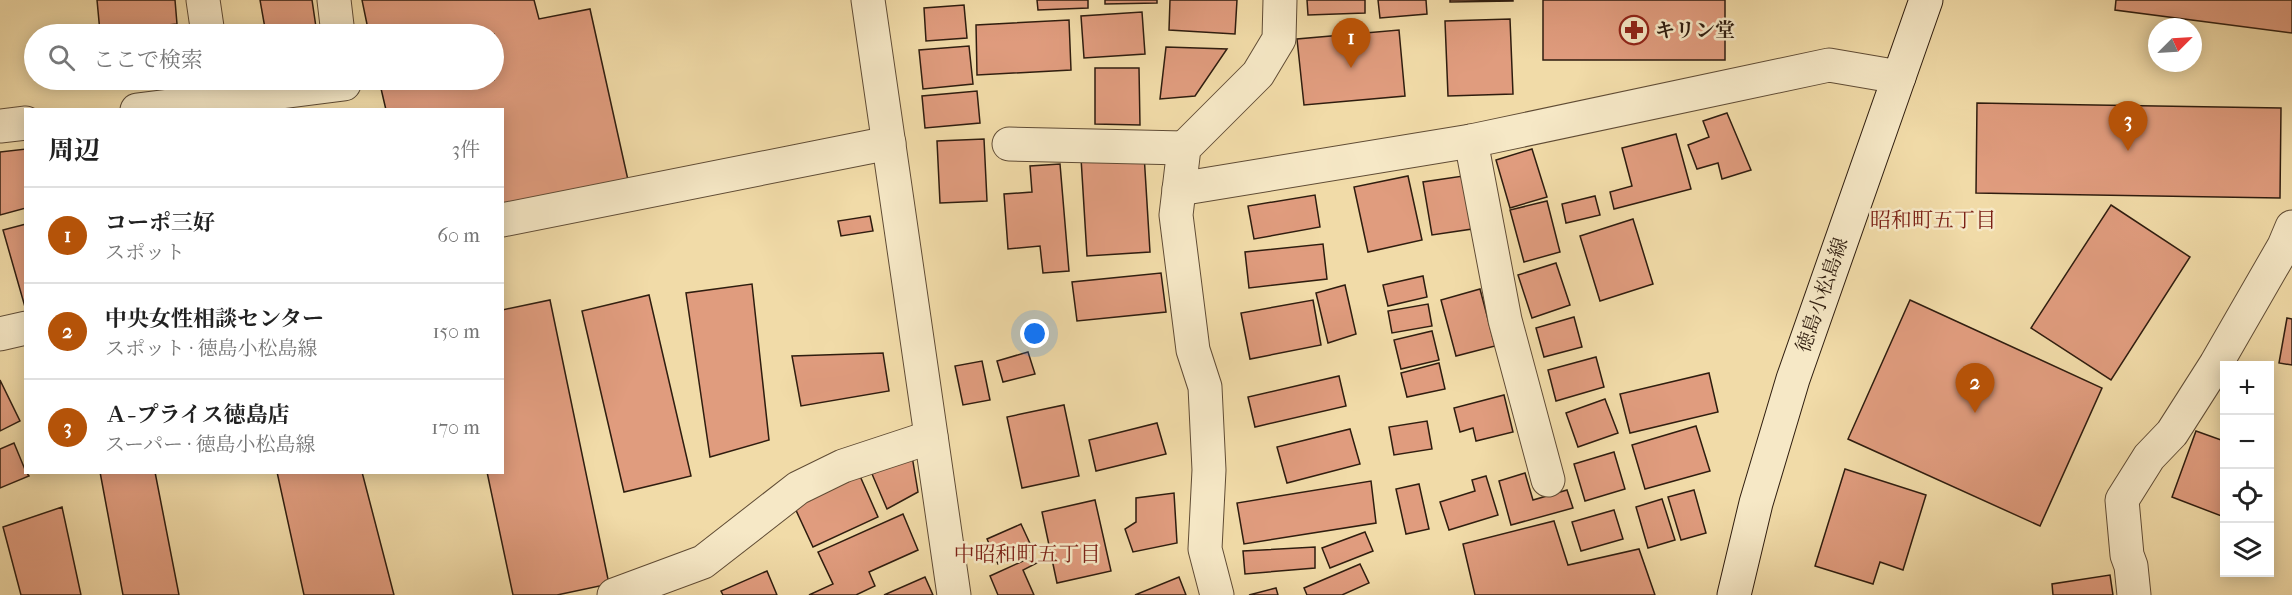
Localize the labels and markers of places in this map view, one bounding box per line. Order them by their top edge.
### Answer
pharmacy icon: キリン堂 [1618,14,1650,46]
pin: 1 [1332,19,1370,68]
place label: キリン堂 [1655,19,1735,42]
pin: 3 [2108,102,2148,151]
pin: 2 [1956,364,1994,413]

